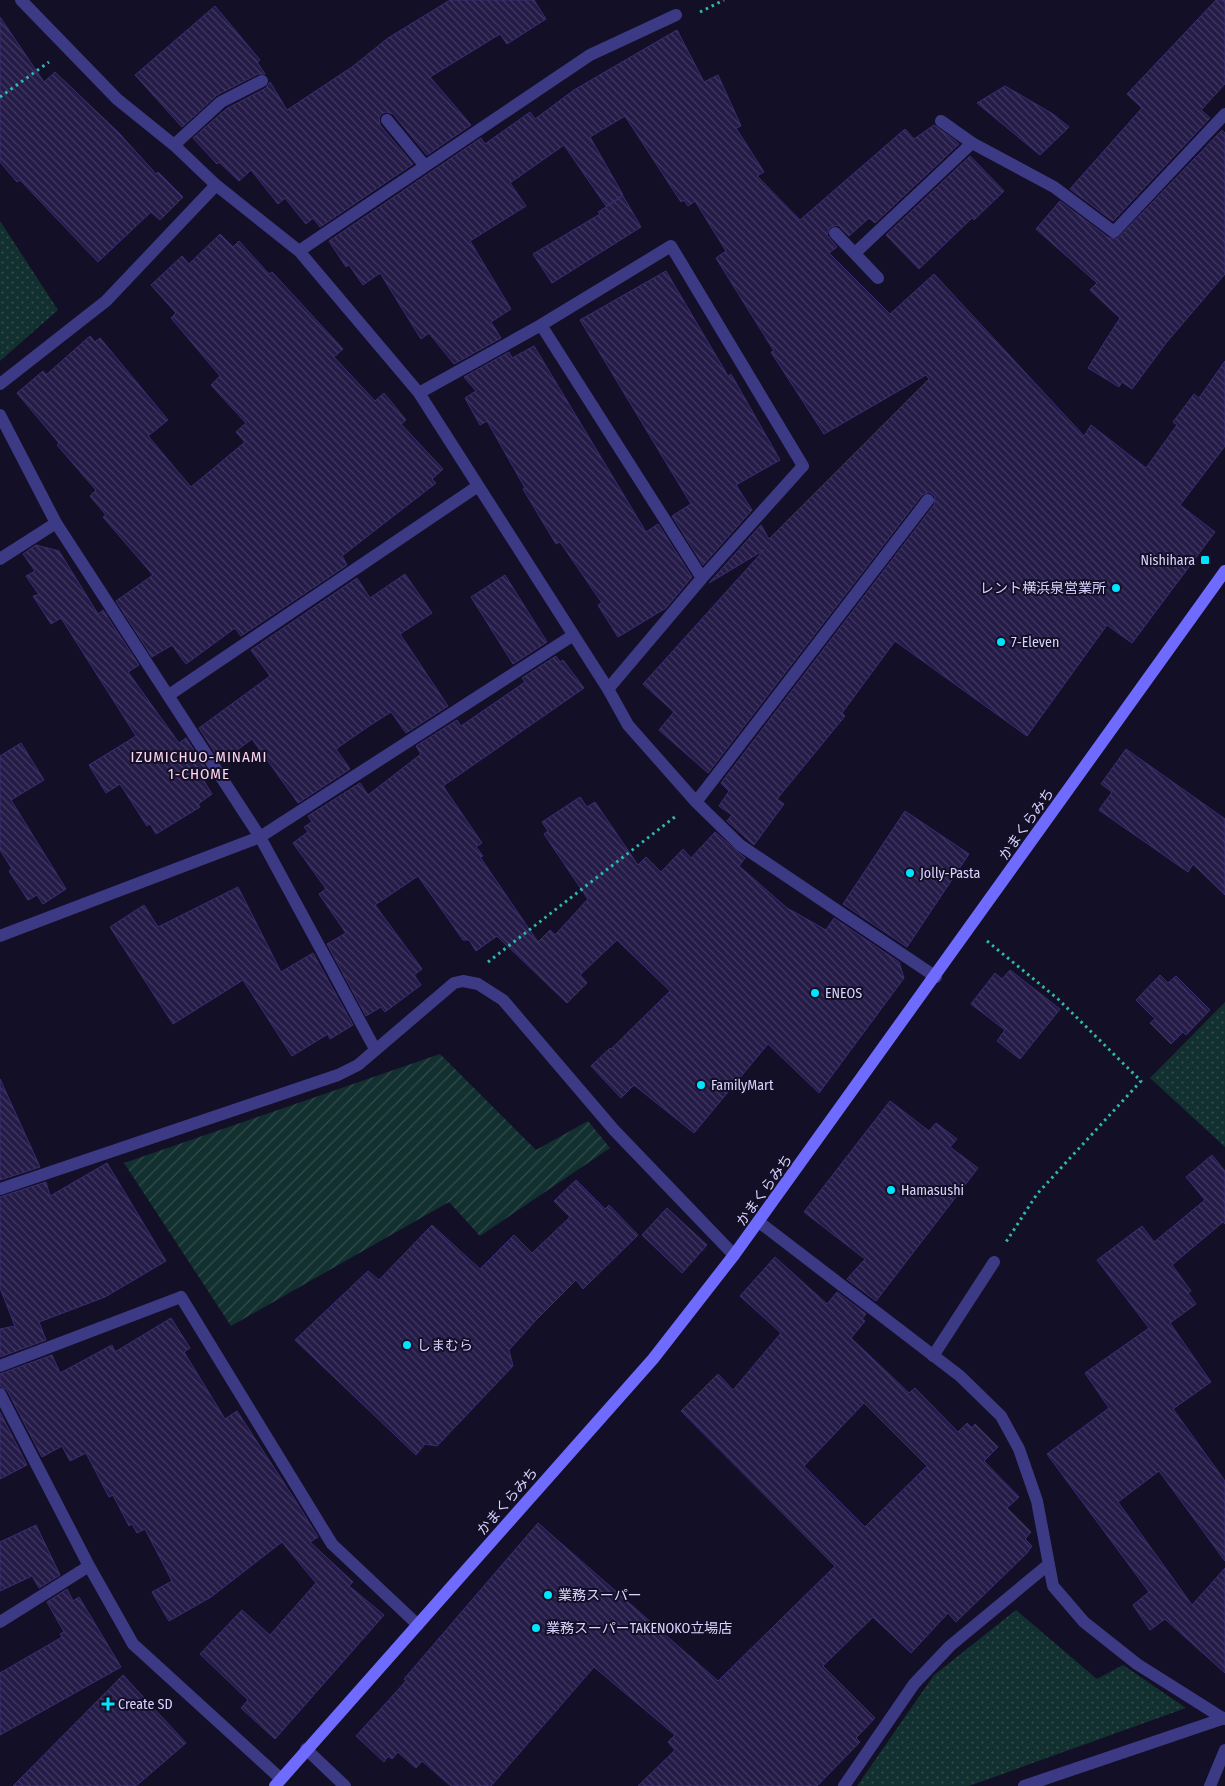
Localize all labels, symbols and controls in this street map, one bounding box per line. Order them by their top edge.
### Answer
place label: Nishihara [1141,552,1195,569]
marker: Nishihara [1199,554,1211,566]
place label: レント横浜泉営業所 [980,580,1106,597]
marker: レント横浜泉営業所 [1110,582,1122,594]
place label: 7-Eleven [1011,634,1059,651]
marker: 7-Eleven [995,636,1007,648]
district label: IZUMICHUO-MINAMI 1-CHOME [131,748,267,783]
street label: かまくらみち [995,785,1057,864]
place label: Jolly-Pasta [920,865,981,882]
marker: Jolly-Pasta [904,867,916,879]
place label: ENEOS [825,985,862,1002]
marker: ENEOS [809,987,821,999]
place label: FamilyMart [711,1077,774,1094]
marker: FamilyMart [695,1079,707,1091]
street label: かまくらみち [733,1151,796,1229]
place label: Hamasushi [901,1182,964,1199]
marker: Hamasushi [885,1184,897,1196]
place label: しまむら [417,1337,473,1354]
marker: しまむら [401,1339,413,1351]
street label: かまくらみち [473,1464,541,1539]
place label: 業務スーパー [558,1587,642,1604]
marker: 業務スーパー [542,1589,554,1601]
place label: 業務スーパーTAKENOKO立場店 [546,1620,732,1637]
marker: 業務スーパーTAKENOKO立場店 [530,1622,542,1634]
place label: Create SD [118,1696,173,1713]
marker: Create SD [102,1698,114,1710]

